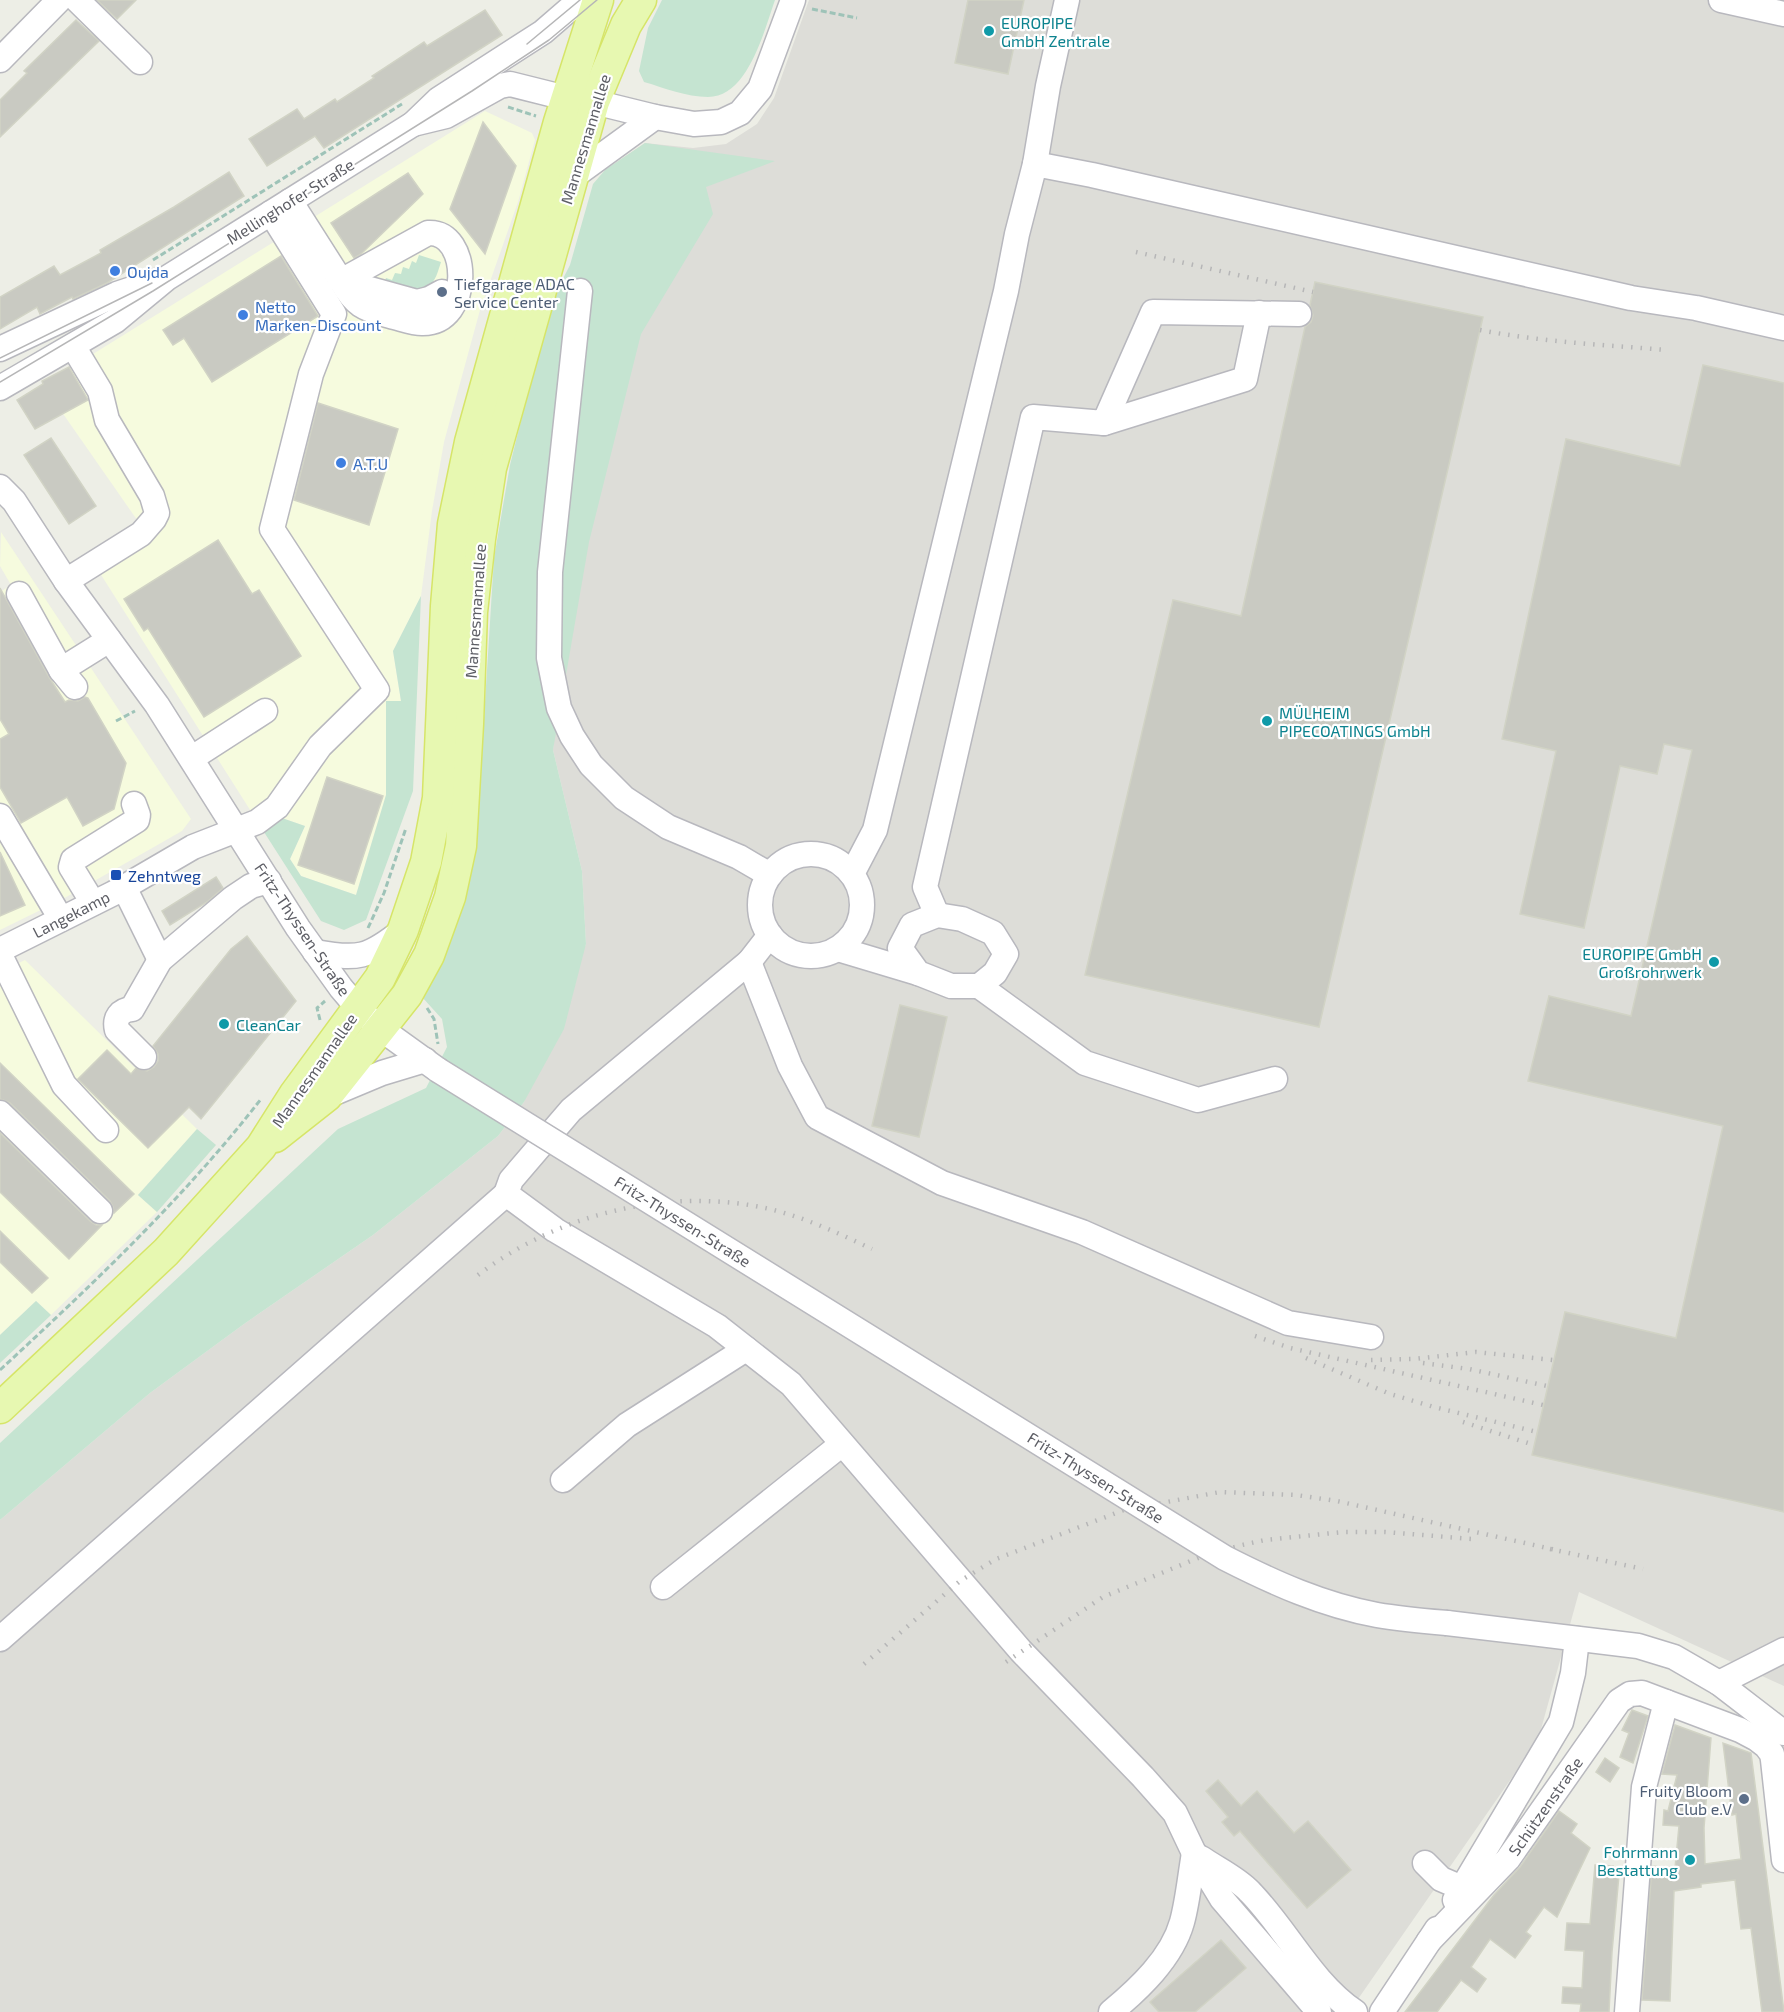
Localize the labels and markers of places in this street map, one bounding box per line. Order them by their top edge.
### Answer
place label: EUROPIPE GmbH Zentrale [1001,13,1110,50]
marker: EUROPIPE GmbH Zentrale [982,24,996,38]
place label: Oujda [127,262,169,282]
marker: Oujda [108,264,122,278]
place label: Tiefgarage ADAC Service Center [454,274,575,311]
marker: Tiefgarage ADAC Service Center [435,285,449,299]
place label: Netto Marken-Discount [255,297,381,334]
marker: Netto Marken-Discount [236,308,250,322]
place label: A.T.U [353,454,388,473]
marker: A.T.U [334,456,348,470]
place label: MÜLHEIM PIPECOATINGS GmbH [1279,703,1431,740]
marker: MÜLHEIM PIPECOATINGS GmbH [1260,714,1274,728]
place label: Zehntweg [128,866,201,885]
marker: Zehntweg [109,868,123,882]
place label: EUROPIPE GmbH Großrohrwerk [1582,944,1702,981]
marker: EUROPIPE GmbH Großrohrwerk [1707,955,1721,969]
place label: CleanCar [236,1015,301,1034]
marker: CleanCar [217,1017,231,1031]
place label: Fruity Bloom Club e.V [1640,1781,1732,1818]
marker: Fruity Bloom Club e.V [1737,1792,1751,1806]
place label: Fohrmann Bestattung [1597,1842,1678,1879]
marker: Fohrmann Bestattung [1683,1853,1697,1867]

